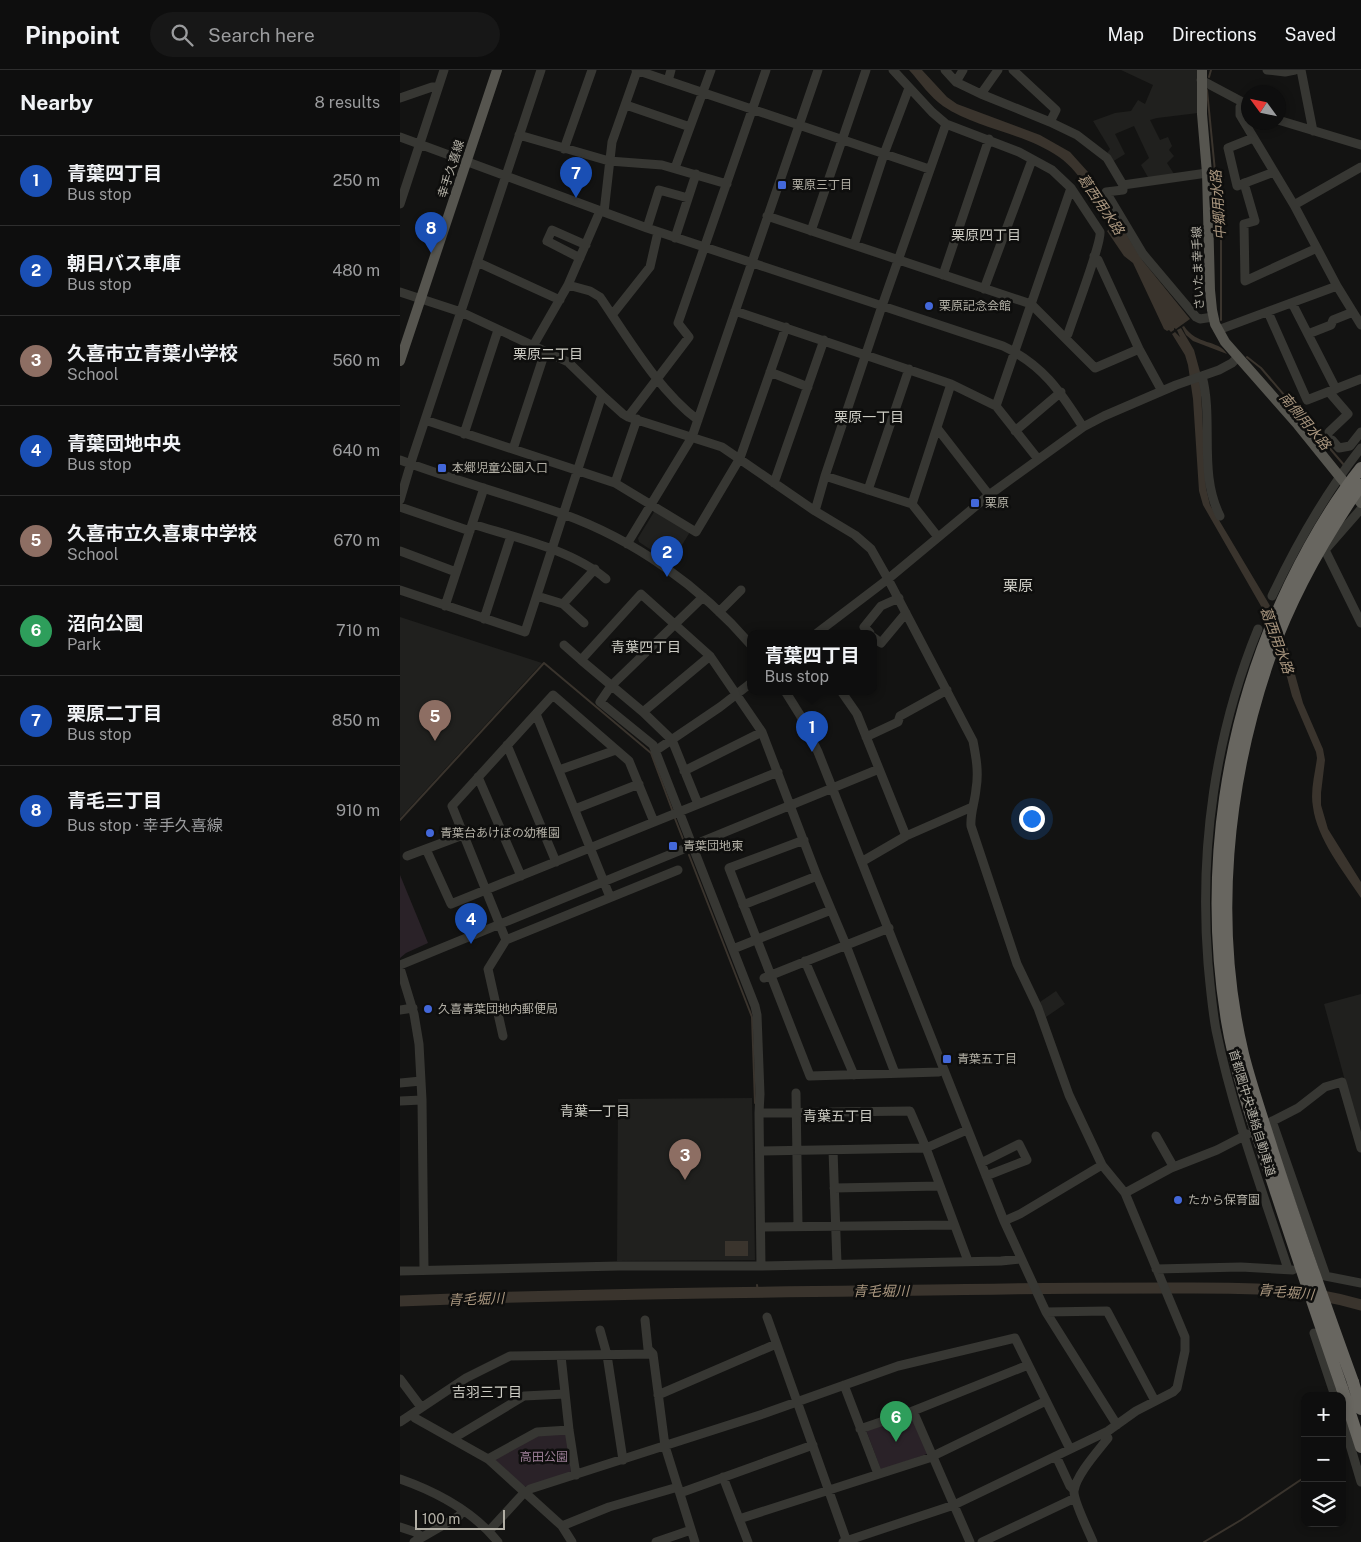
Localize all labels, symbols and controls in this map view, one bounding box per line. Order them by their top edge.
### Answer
search box [150,12,500,57]
text: Pinpoint [25,21,120,49]
icon: search [168,21,196,49]
text: Search here [208,24,315,46]
text: Map [1107,24,1144,45]
text: Directions [1172,24,1257,45]
text: Saved [1285,24,1336,45]
north arrow [1241,85,1286,130]
text: Nearby [20,90,93,115]
text: 8 results [315,93,380,112]
street label: 幸手久喜線 [435,138,467,200]
pin: 7 [560,157,592,198]
text: 青葉四丁目 [67,162,162,184]
water label: 中郷用水路 [1208,169,1228,240]
text: 1 [33,171,39,190]
text: 250 m [333,171,380,190]
water label: 葛西用水路 [1075,171,1128,238]
place label: 栗原三丁目 [792,178,852,192]
marker: 栗原三丁目 [776,179,788,191]
text: Bus stop [67,185,131,204]
pin: 8 [415,212,447,253]
street label: さいたま幸手線 [1190,226,1206,310]
district label: 栗原四丁目 [951,227,1021,243]
text: 朝日バス車庫 [67,252,181,274]
text: 2 [31,261,41,280]
text: 480 m [332,261,380,280]
text: Bus stop [67,275,131,294]
place label: 栗原記念会館 [939,299,1011,313]
marker: 栗原記念会館 [923,300,935,312]
text: 久喜市立青葉小学校 [67,342,238,364]
district label: 栗原二丁目 [513,346,583,362]
text: 3 [31,351,41,370]
text: 560 m [332,351,380,370]
text: School [67,365,118,384]
water label: 南側用水路 [1276,389,1334,454]
district label: 栗原一丁目 [834,409,904,425]
text: 青葉団地中央 [67,432,181,454]
text: 4 [31,441,41,460]
text: 640 m [332,441,380,460]
text: Bus stop [67,455,131,474]
place label: 本郷児童公園入口 [452,461,548,475]
marker: 本郷児童公園入口 [436,462,448,474]
place label: 栗原 [985,496,1009,510]
marker: 栗原 [969,497,981,509]
text: 久喜市立久喜東中学校 [67,522,257,544]
text: 5 [31,531,41,550]
text: 670 m [334,531,380,550]
pin: 2 [651,536,683,577]
text: School [67,545,118,564]
district label: 栗原 [1003,577,1033,594]
water label: 葛西用水路 [1258,604,1297,677]
text: 沼向公園 [67,612,143,634]
text: 6 [31,621,41,640]
text: 710 m [336,621,380,640]
popup [747,630,877,695]
text: Park [67,635,101,654]
district label: 青葉四丁目 [611,639,681,655]
text: 青葉四丁目 [764,644,860,666]
text: Bus stop [764,667,829,686]
pin: 5 [419,700,451,741]
text: 栗原二丁目 [67,702,162,724]
text: 7 [31,711,41,730]
text: 850 m [332,711,380,730]
pin: 1 [796,711,828,752]
text: Bus stop [67,725,131,744]
text: 青毛三丁目 [67,789,162,811]
text: 8 [31,801,41,820]
text: 910 m [336,801,380,820]
your location [1019,806,1045,832]
text: Bus stop · 幸手久喜線 [67,816,223,835]
place label: 青葉台あけぼの幼稚園 [440,826,560,840]
marker: 青葉台あけぼの幼稚園 [424,827,436,839]
place label: 青葉団地東 [683,839,743,853]
marker: 青葉団地東 [667,840,679,852]
pin: 4 [455,903,487,944]
place label: 久喜青葉団地内郵便局 [438,1002,558,1016]
marker: 久喜青葉団地内郵便局 [422,1003,434,1015]
street label: 首都圏中央連絡自動車道 [1226,1048,1278,1178]
place label: 青葉五丁目 [957,1052,1017,1066]
marker: 青葉五丁目 [941,1053,953,1065]
district label: 青葉一丁目 [560,1103,630,1119]
district label: 青葉五丁目 [803,1108,873,1124]
pin: 3 [669,1139,701,1180]
place label: たから保育園 [1188,1193,1260,1207]
marker: たから保育園 [1172,1194,1184,1206]
water label: 青毛堀川 [1257,1282,1317,1303]
water label: 青毛堀川 [853,1283,911,1299]
water label: 青毛堀川 [448,1290,506,1308]
district label: 吉羽三丁目 [452,1384,522,1400]
map controls [1301,1392,1346,1527]
button: + [1301,1392,1346,1437]
pin: 6 [880,1401,912,1442]
button: − [1301,1437,1346,1482]
park label: 高田公園 [520,1450,568,1464]
button: layers [1301,1482,1346,1527]
scale bar [415,1507,505,1530]
text: 100 m [422,1511,460,1527]

